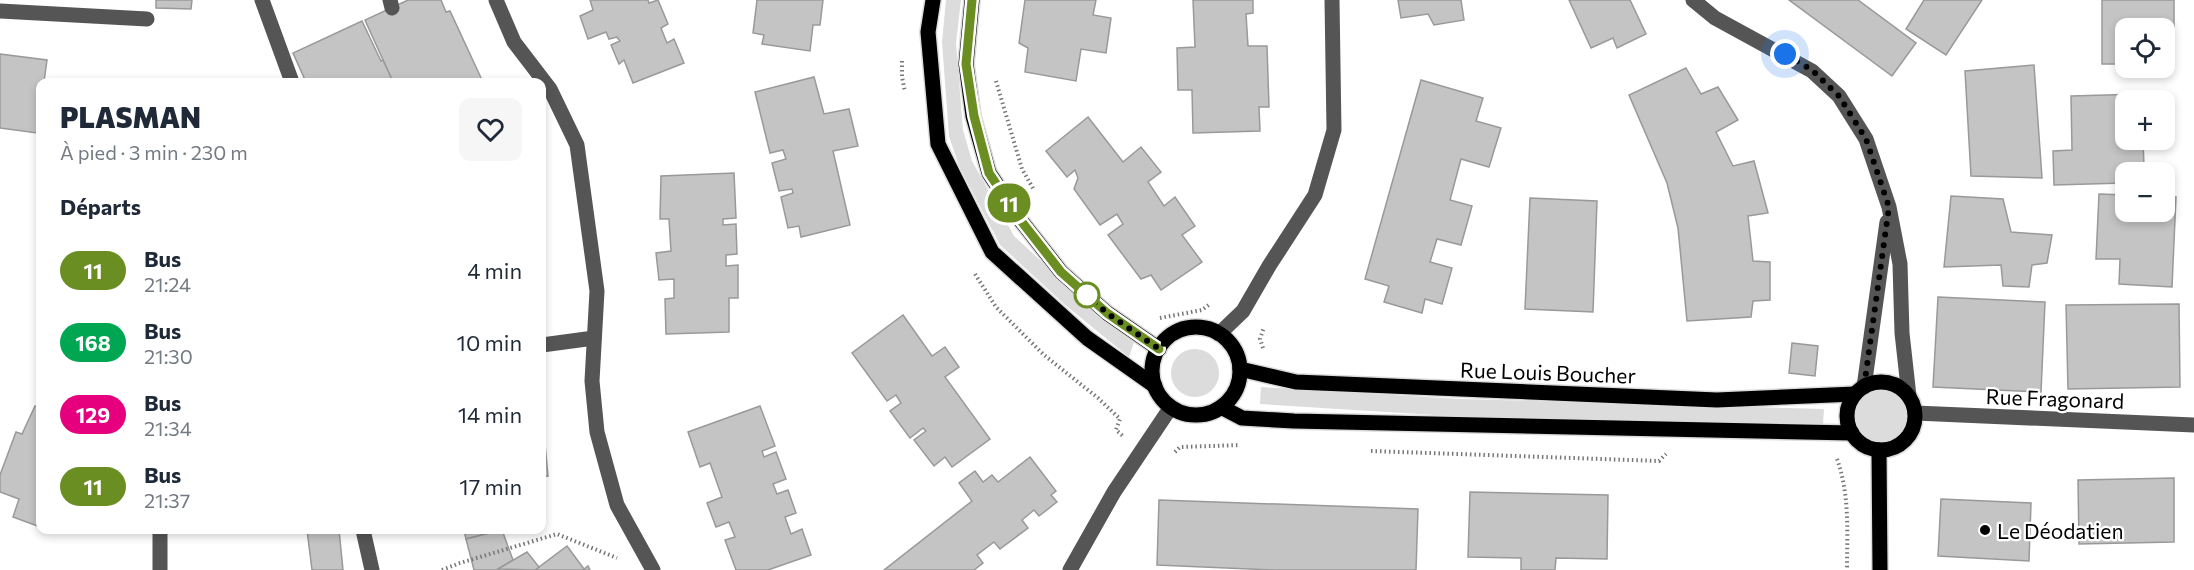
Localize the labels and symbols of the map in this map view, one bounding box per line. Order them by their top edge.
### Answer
your location [1770,39,1800,69]
line badge: 11 [982,184,1036,222]
unlabelled marker [1074,282,1100,308]
street label: Rue Louis Boucher [1460,356,1636,388]
street label: Rue Fragonard [1985,383,2125,413]
place label: Le Déodatien [1997,518,2123,543]
marker: Le Déodatien [1978,523,1992,537]

